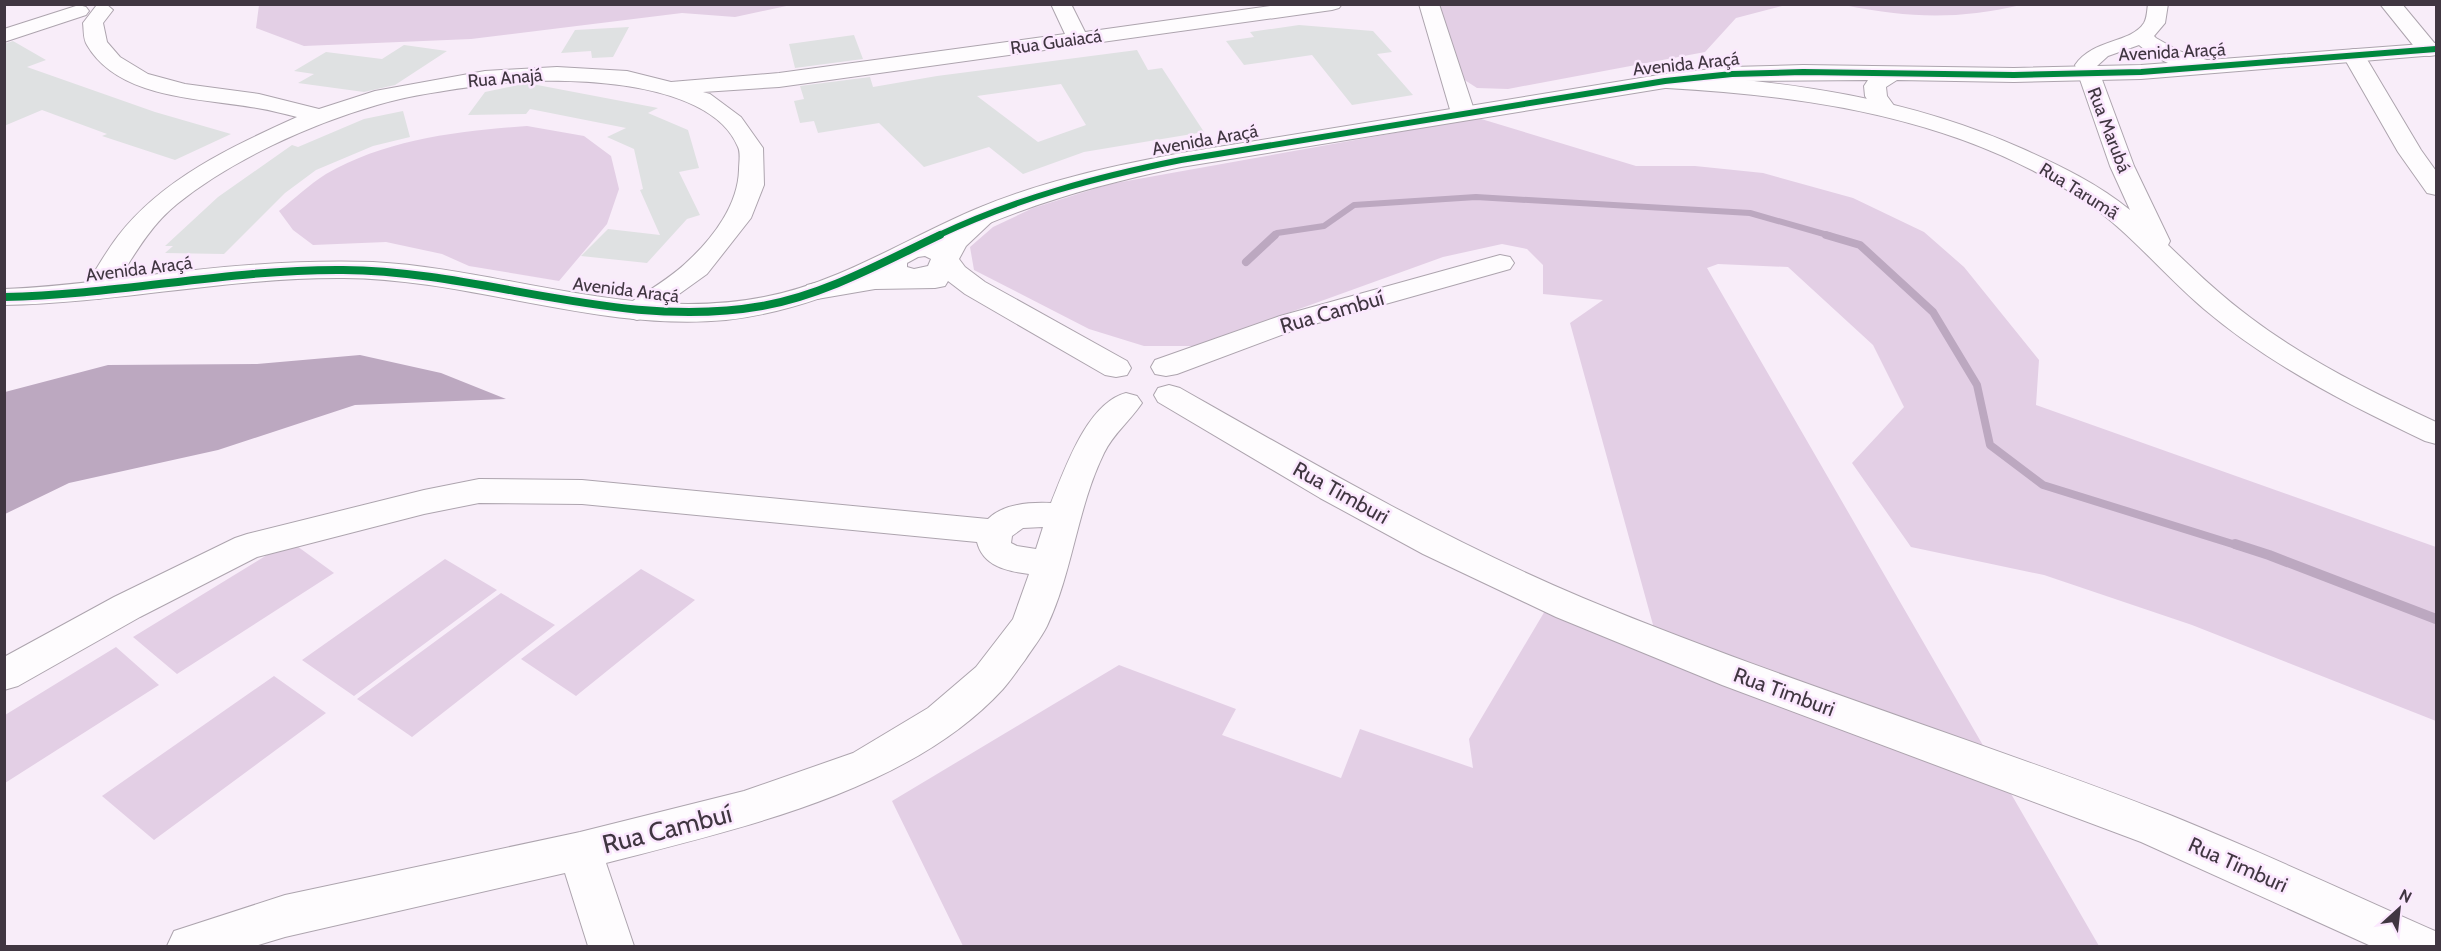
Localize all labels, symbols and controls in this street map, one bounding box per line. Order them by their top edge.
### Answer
street label: Rua Guaiacá [1009,25,1103,59]
street label: Avenida Araçá [2118,38,2226,66]
street label: Avenida Araçá [1632,47,1741,81]
street label: Rua Anajá [467,64,544,92]
street label: Rua Marubá [2083,84,2135,176]
street label: Avenida Araçá [1150,120,1260,160]
street label: Rua Tarumã [2035,158,2123,224]
street label: Avenida Araçá [85,252,194,286]
street label: Avenida Araçá [572,273,681,307]
street label: Rua Cambuí [1277,285,1387,338]
street label: Rua Timburi [1289,456,1394,529]
street label: Rua Timburi [1730,662,1838,721]
street label: Rua Cambuí [599,797,735,861]
street label: Rua Timburi [2185,832,2292,897]
north arrow [2369,879,2429,939]
text: N [2396,885,2415,907]

